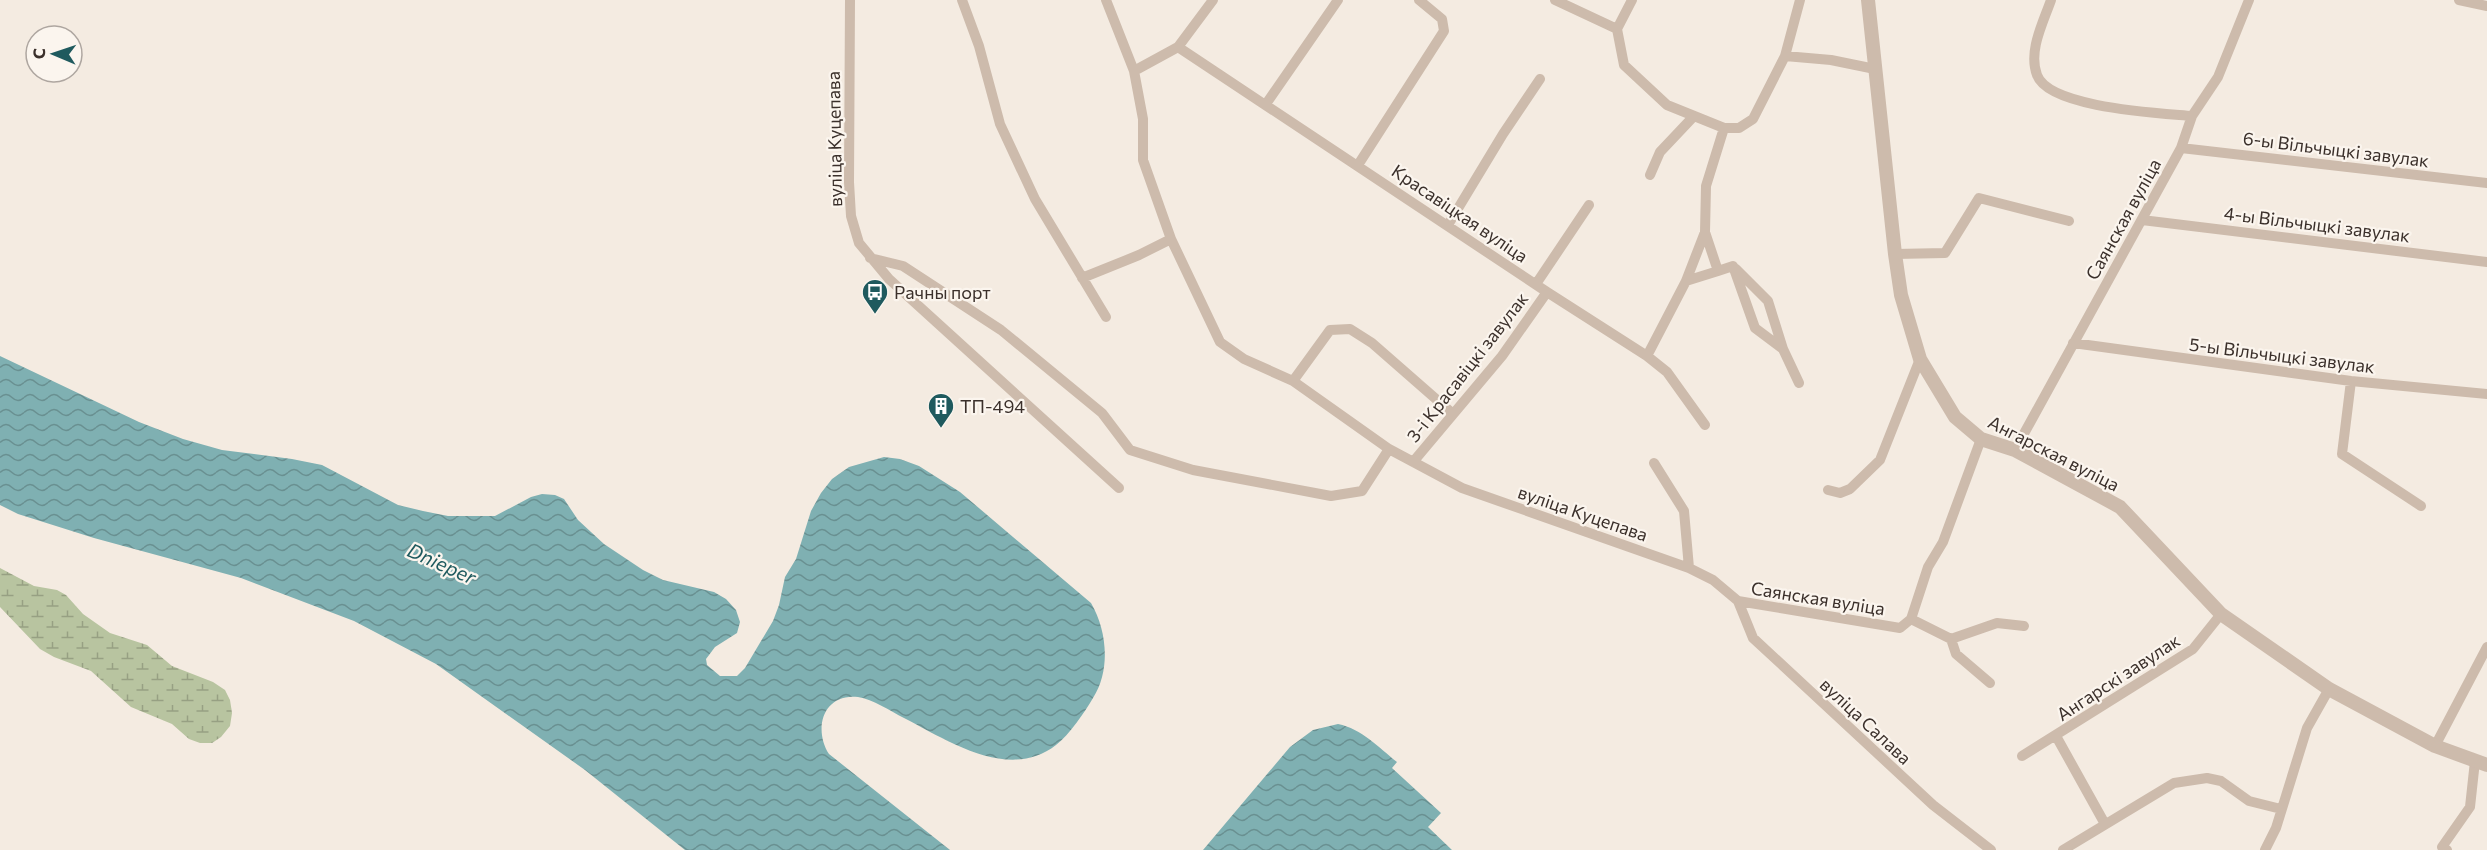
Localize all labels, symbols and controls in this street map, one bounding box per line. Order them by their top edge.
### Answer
north arrow [24,24,84,84]
text: С [29,48,48,59]
street label: вуліца Куцепава [822,71,846,207]
street label: 6-ы Вільчыцкі завулак [2242,127,2431,171]
street label: Саянская вуліца [2081,155,2165,283]
street label: Красавіцкая вуліца [1388,159,1532,267]
street label: 4-ы Вільчыцкі завулак [2223,202,2412,246]
bus stop icon: Рачны порт [860,277,890,315]
place label: Рачны порт [894,281,991,303]
street label: 3-і Красавіцкі завулак [1402,287,1533,446]
street label: 5-ы Вільчыцкі завулак [2188,333,2376,377]
building icon: ТП-494 [926,391,956,429]
place label: ТП-494 [960,395,1025,417]
street label: Ангарская вуліца [1985,410,2123,496]
street label: вуліца Куцепава [1515,481,1651,545]
water label: Dnieper [404,537,481,589]
street label: Саянская вуліца [1750,577,1886,619]
street label: Ангарскі завулак [2052,629,2184,725]
street label: вуліца Салава [1816,673,1916,769]

